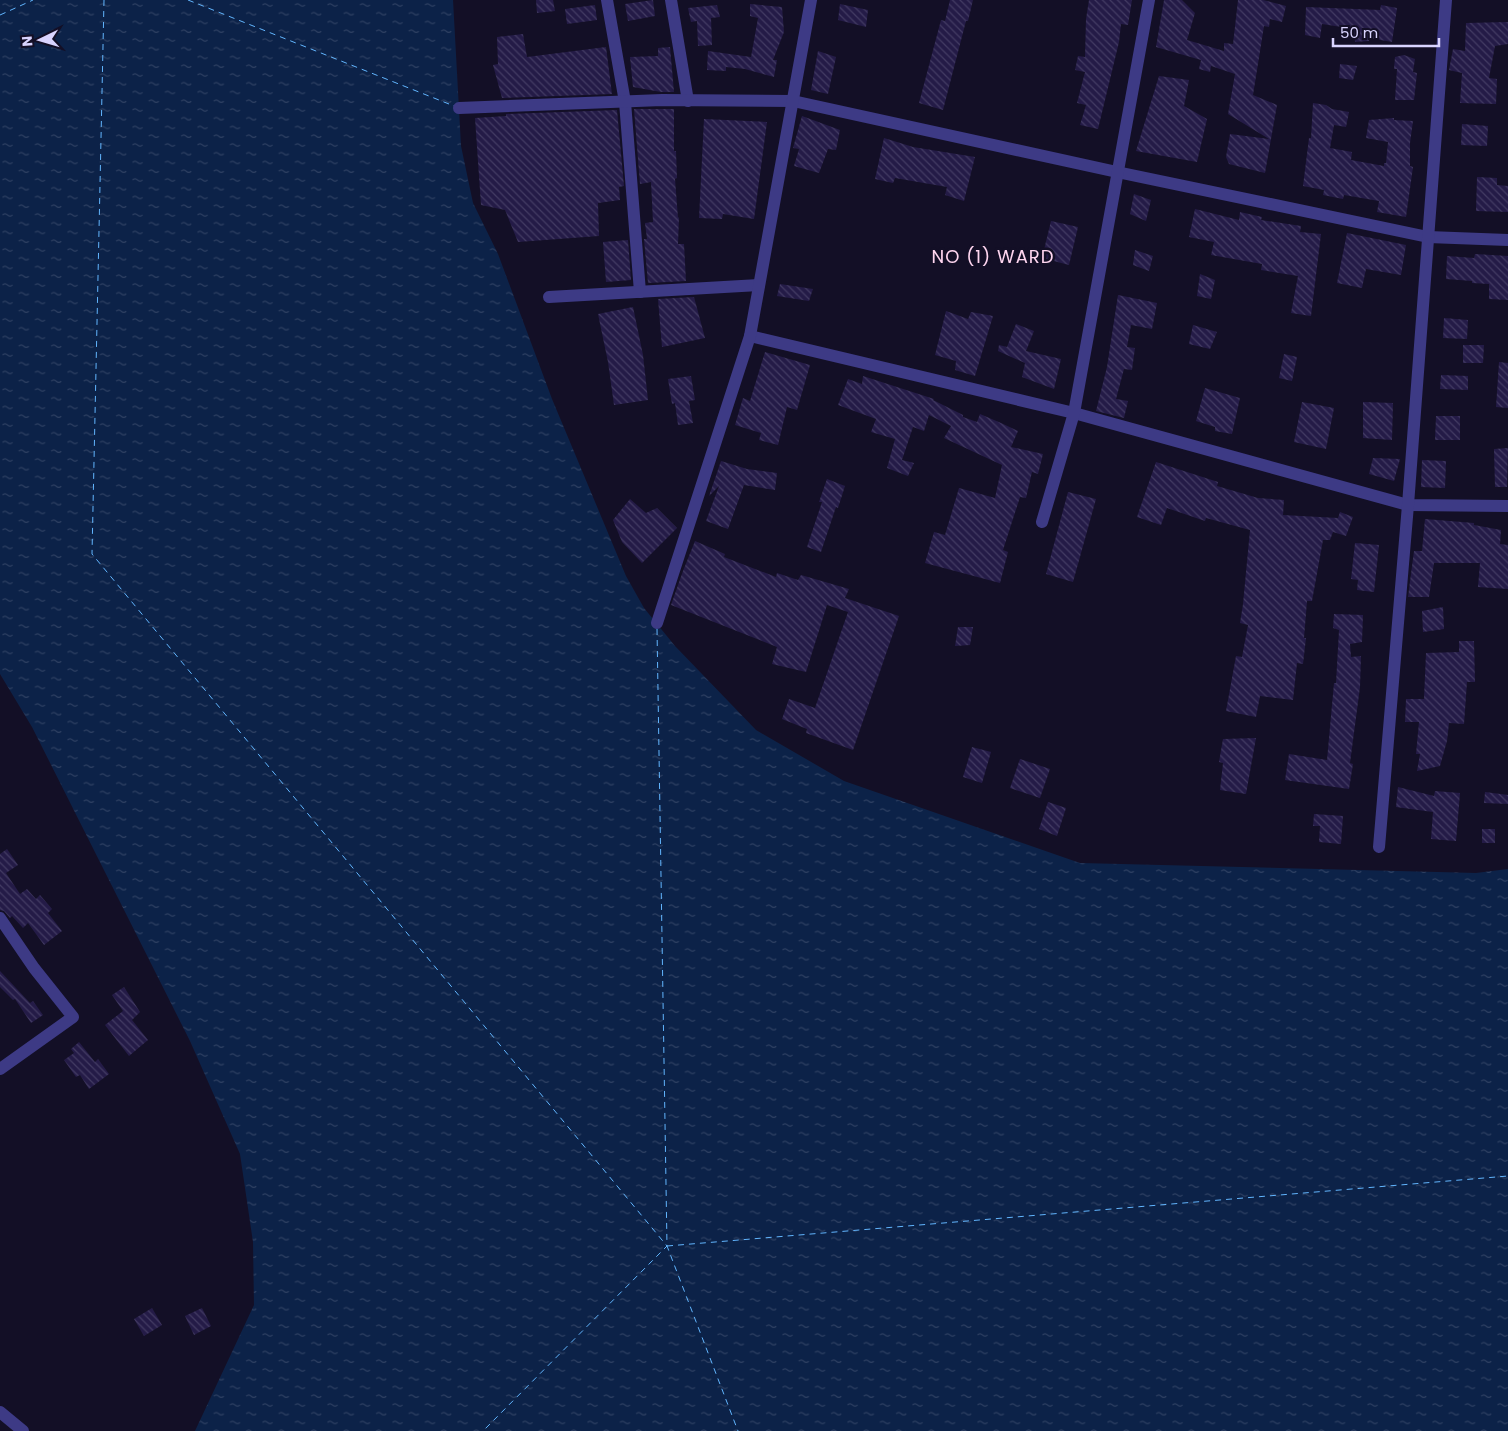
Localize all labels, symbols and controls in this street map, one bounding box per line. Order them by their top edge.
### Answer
north arrow [15,15,65,65]
scale bar [1333,15,1439,47]
text: 50 m [1340,22,1378,43]
text: N [17,35,37,47]
district label: NO (1) WARD [932,244,1054,269]

